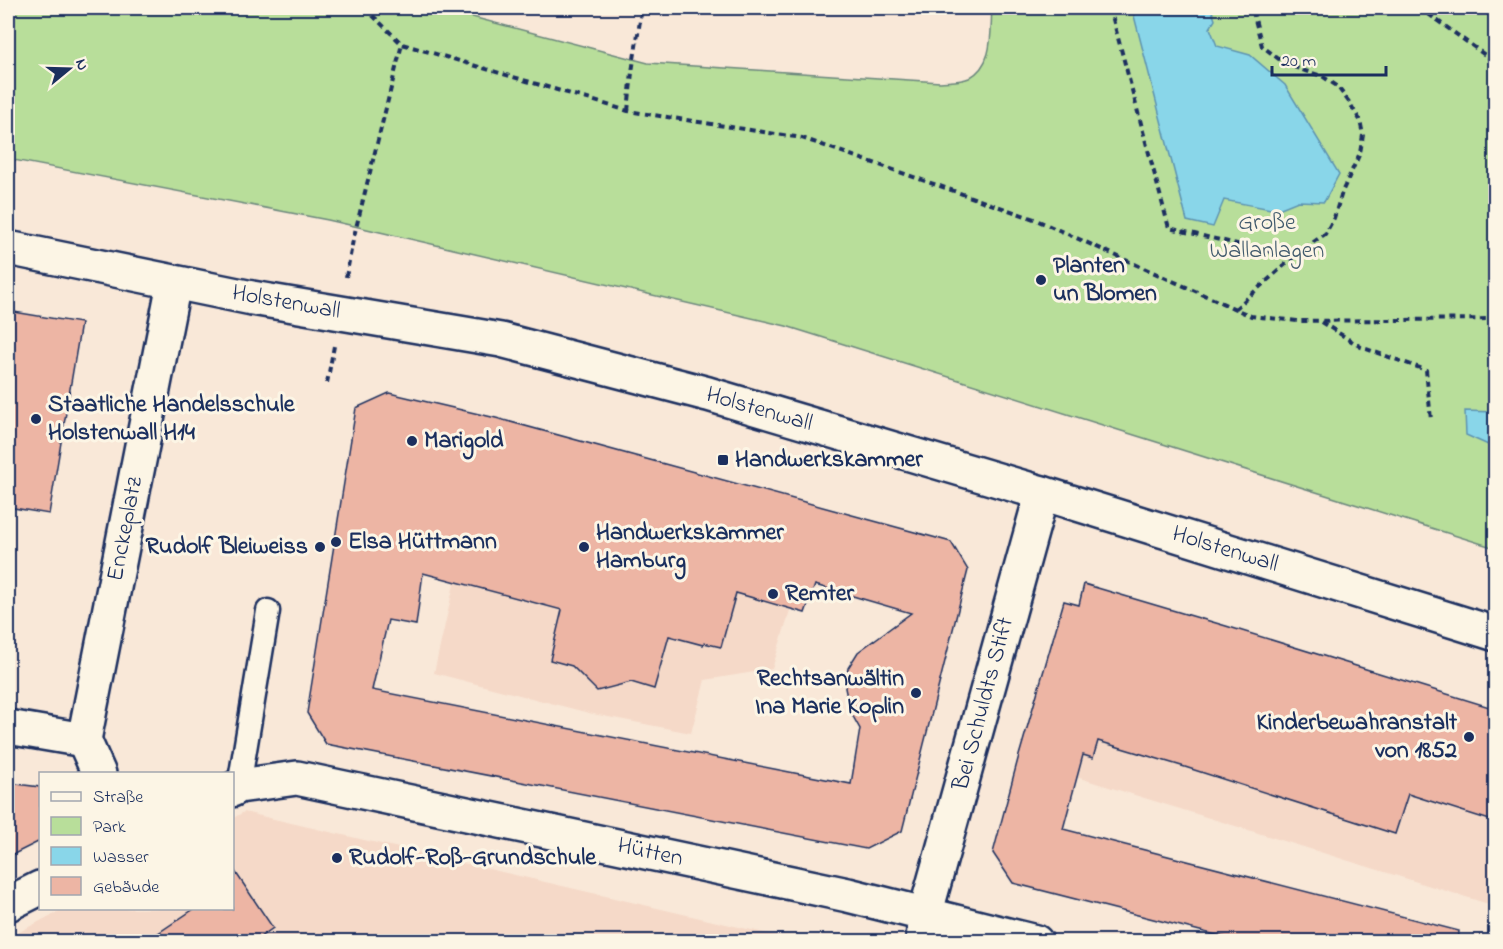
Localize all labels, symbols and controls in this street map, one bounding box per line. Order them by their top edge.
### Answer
north arrow [39,39,99,99]
scale bar [1272,39,1386,77]
text: 20 m [1281,49,1316,75]
text: N [68,56,94,74]
park label: Große Wallanlagen [1210,206,1324,269]
place label: Planten un Blomen [1053,249,1157,312]
marker: Planten un Blomen [1034,273,1048,287]
street label: Holstenwall [229,276,343,330]
street label: Holstenwall [702,378,816,442]
place label: Staatliche Handelsschule Holstenwall H14 [48,388,296,451]
marker: Staatliche Handelsschule Holstenwall H14 [29,412,43,426]
place label: Marigold [424,424,504,460]
marker: Marigold [405,434,419,448]
place label: Handwerkskammer [735,443,923,478]
marker: Handwerkskammer [716,453,730,467]
street label: Enckeplatz [99,473,153,584]
place label: Handwerkskammer Hamburg [596,516,784,580]
street label: Holstenwall [1168,517,1282,583]
place label: Elsa Hüttmann [348,525,497,560]
place label: Rudolf Bleiweiss [146,530,308,565]
marker: Elsa Hüttmann [329,535,343,549]
marker: Rudolf Bleiweiss [313,540,327,554]
marker: Handwerkskammer Hamburg [577,540,591,554]
place label: Remter [785,577,854,612]
marker: Remter [766,587,780,601]
street label: Bei Schuldts Stift [944,613,1024,796]
place label: Rechtsanwältin Ina Marie Koplin [755,662,904,725]
marker: Rechtsanwältin Ina Marie Koplin [909,686,923,700]
place label: Kinderbewahranstalt von 1852 [1256,706,1458,769]
marker: Kinderbewahranstalt von 1852 [1462,730,1476,744]
legend [39,772,234,910]
text: Straße [93,785,144,811]
text: Park [93,815,126,841]
street label: Hütten [614,829,686,877]
place label: Rudolf-Roß-Grundschule [349,841,597,876]
text: Wasser [93,845,149,871]
marker: Rudolf-Roß-Grundschule [330,851,344,865]
text: Gebäude [93,875,160,901]

